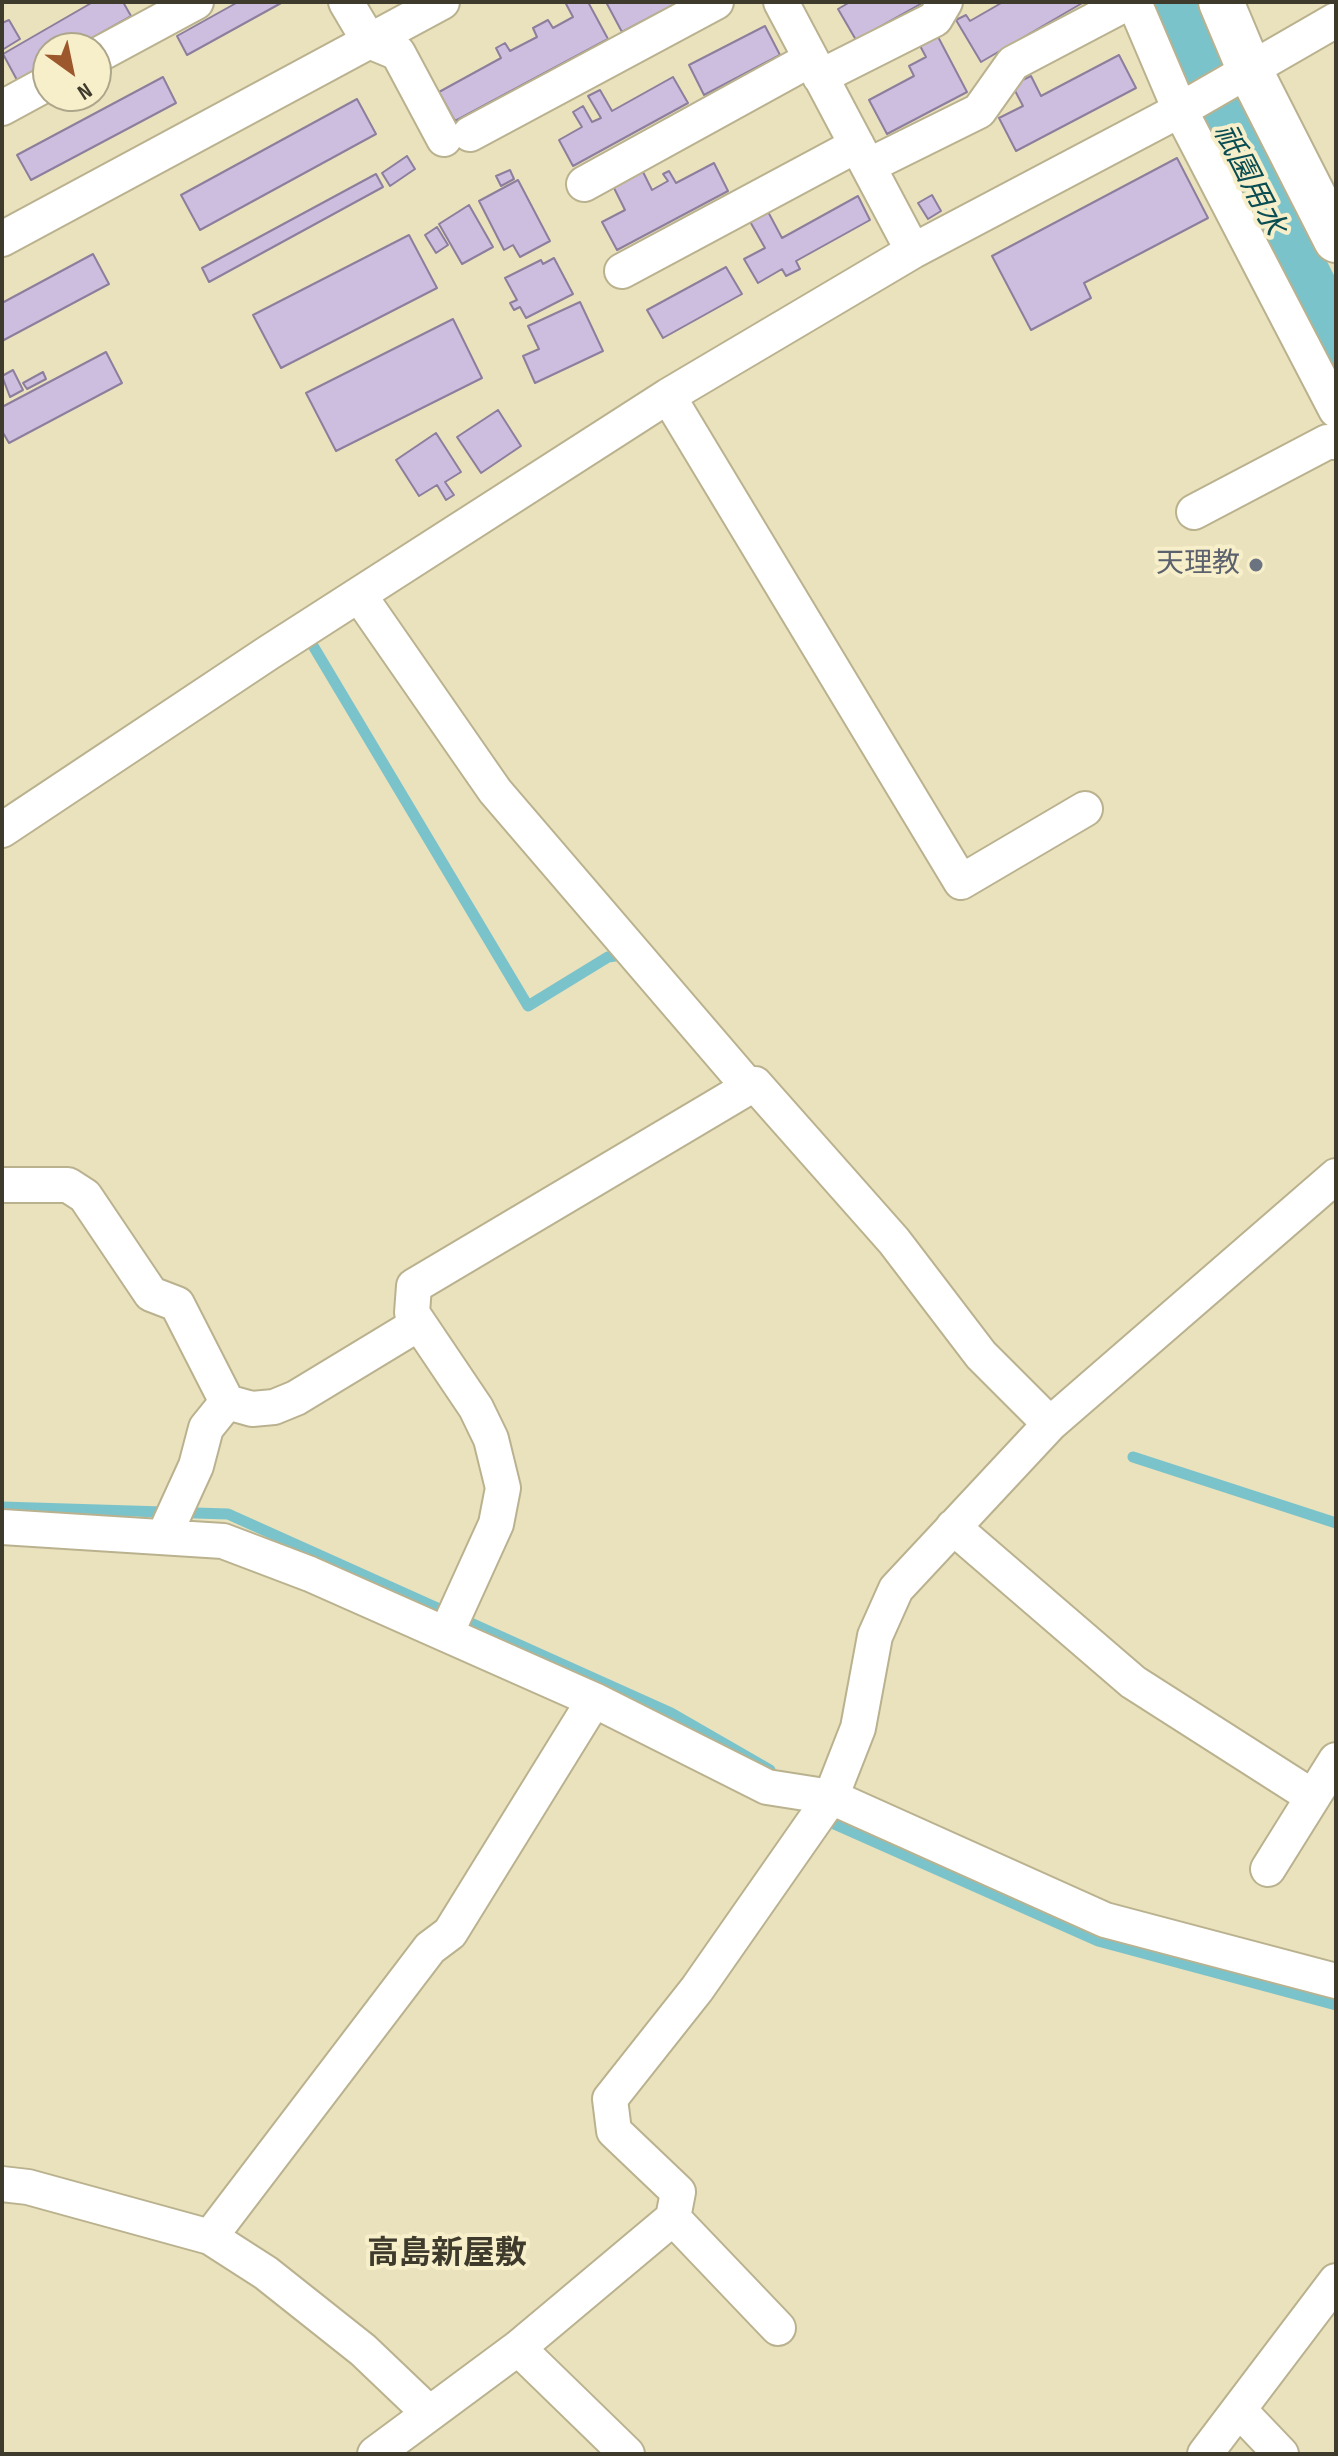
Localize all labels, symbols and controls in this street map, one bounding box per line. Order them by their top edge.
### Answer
north arrow [32,32,112,112]
text: N [72,76,97,105]
water label: 祇園用水 [1205,118,1291,242]
place label: 天理教 [1156,548,1240,582]
marker: 天理教 [1247,556,1265,574]
district label: 高島新屋敷 [367,2236,527,2274]

